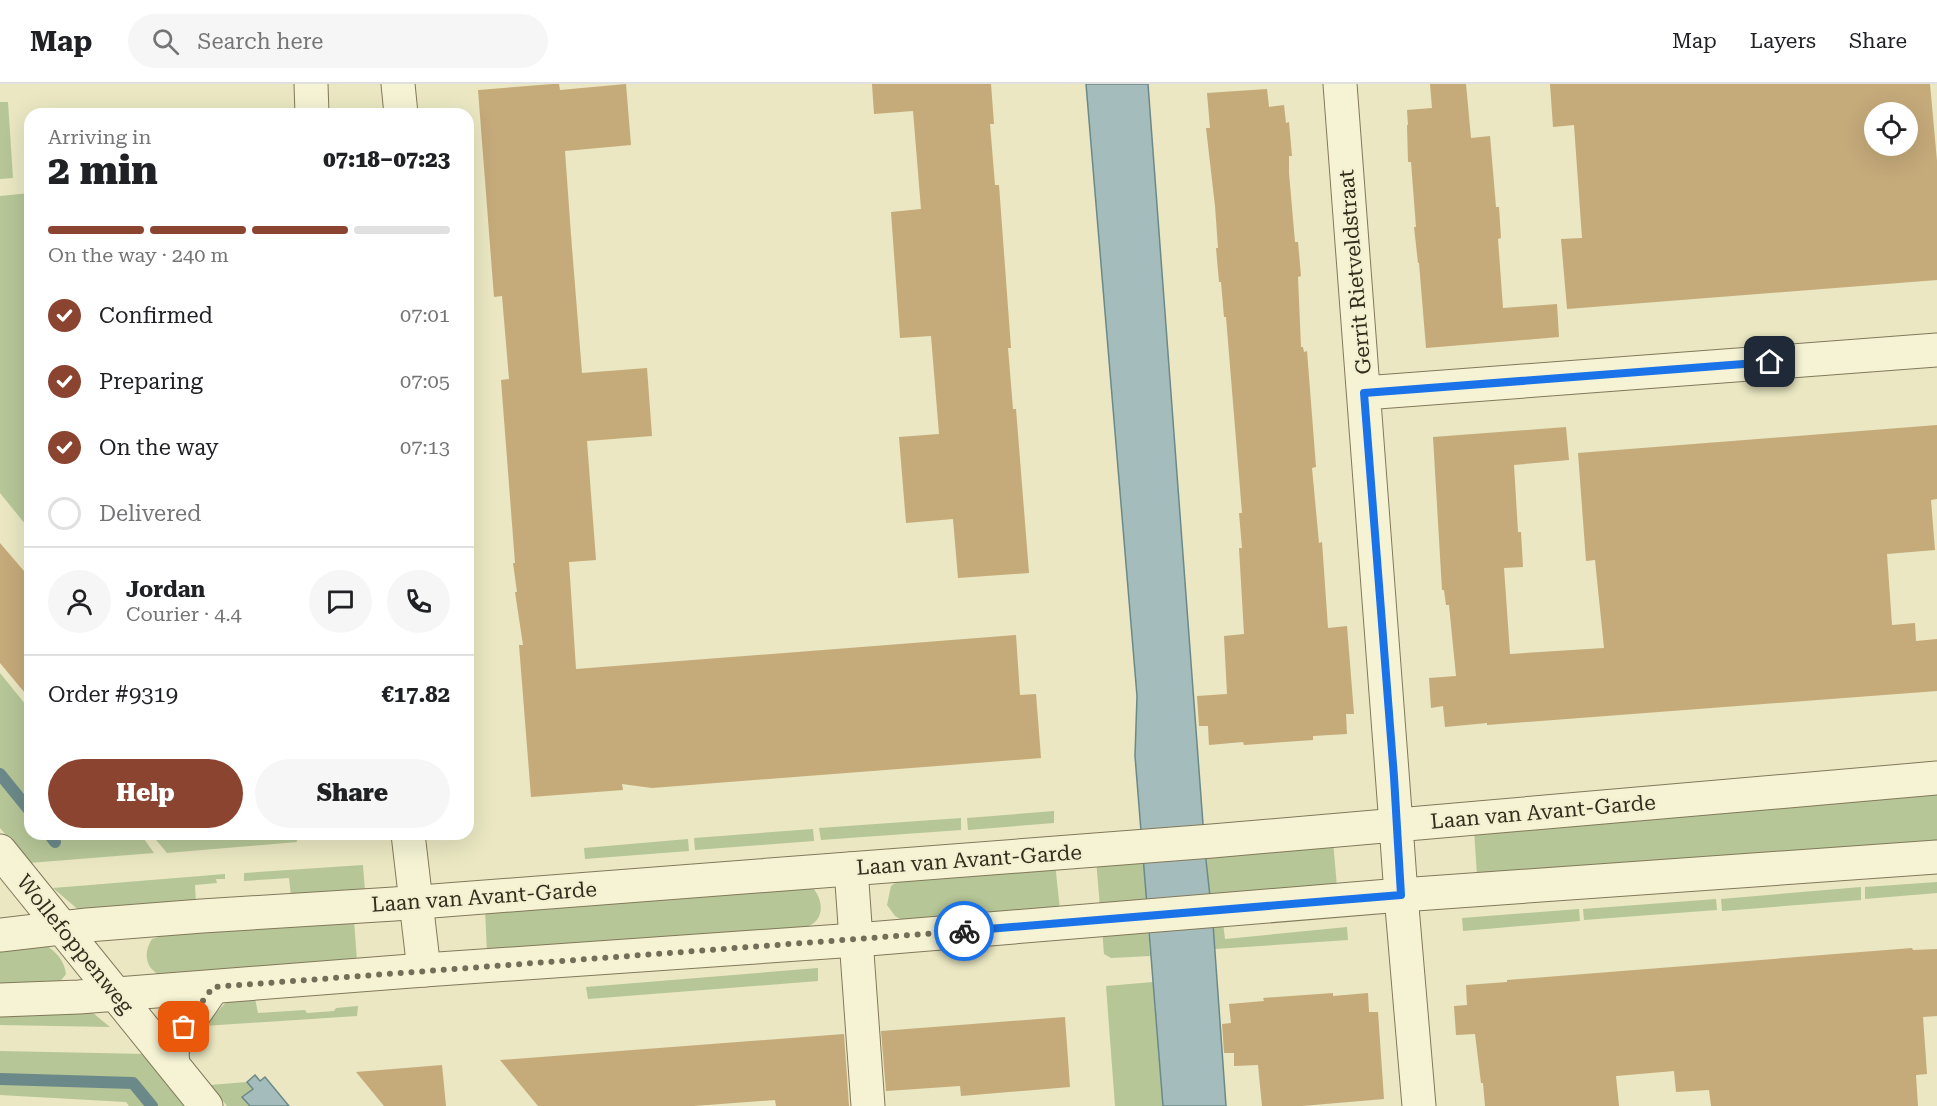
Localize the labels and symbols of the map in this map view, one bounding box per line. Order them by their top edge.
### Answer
street label: Gerrit Rietveldstraat [1334,168,1376,375]
pin [1744,336,1795,387]
street label: Laan van Avant-Garde [1429,790,1657,834]
street label: Laan van Avant-Garde [856,840,1082,880]
street label: Wollefoppenweg [12,870,138,1018]
street label: Laan van Avant-Garde [371,877,597,917]
courier [934,901,994,961]
pin [158,1001,209,1052]

